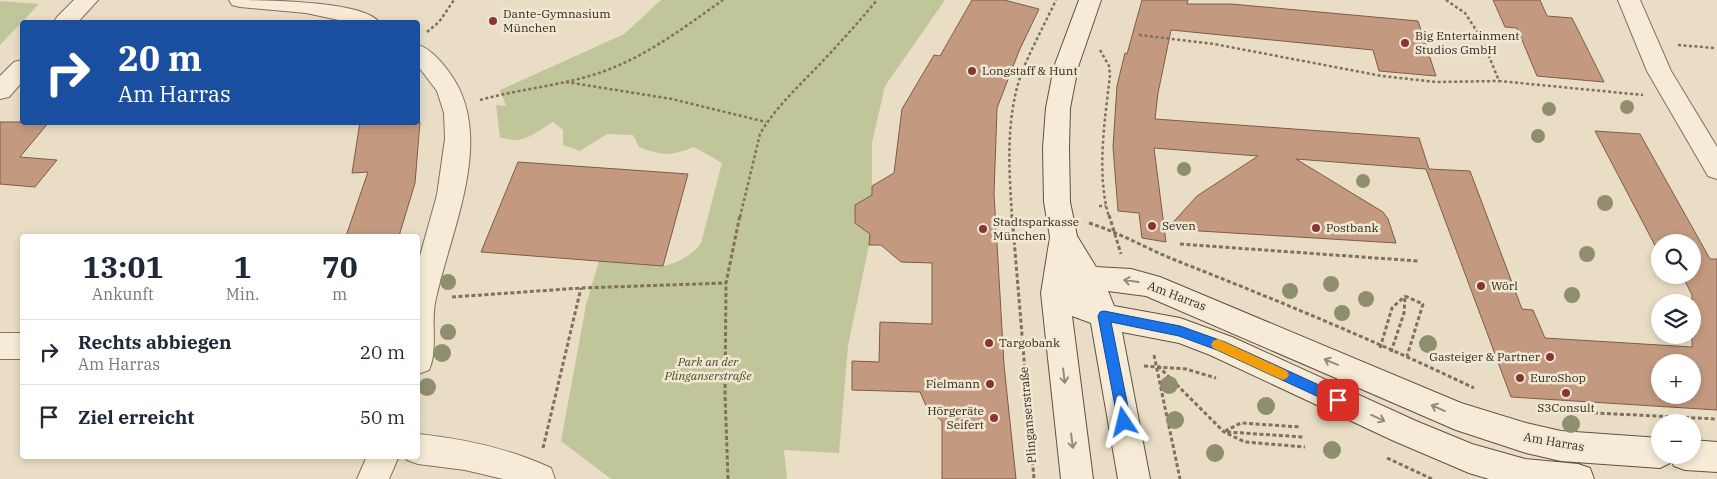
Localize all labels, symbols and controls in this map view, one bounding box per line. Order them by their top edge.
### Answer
place label: Dante-Gymnasium München [503,6,611,35]
marker: Dante-Gymnasium München [487,15,499,27]
place label: Big Entertainment Studios GmbH [1415,28,1520,57]
text: 20 m [118,35,202,81]
marker: Big Entertainment Studios GmbH [1399,37,1411,49]
icon: right [35,40,100,105]
place label: Longstaff & Hunt [982,63,1078,78]
marker: Longstaff & Hunt [966,65,978,77]
text: Am Harras [118,79,231,108]
place label: Stadtsparkasse München [993,214,1079,243]
place label: Seven [1162,218,1196,233]
marker: Seven [1146,220,1158,232]
place label: Postbank [1326,220,1379,235]
marker: Postbank [1310,222,1322,234]
marker: Stadtsparkasse München [977,223,989,235]
map controls [1651,234,1701,464]
button: search [1651,234,1701,284]
text: 13:01 [82,247,163,286]
text: 1 [234,247,252,286]
text: 70 [322,247,358,286]
one-way arrow [1123,276,1139,286]
street label: Am Harras [1146,278,1209,314]
place label: Wörl [1491,278,1518,293]
marker: Wörl [1475,280,1487,292]
text: Ankunft [92,284,154,304]
text: Min. [226,284,259,304]
text: m [332,284,347,304]
button: layers [1651,294,1701,344]
text: Rechts abbiegen [78,330,232,354]
place label: Targobank [999,335,1060,350]
marker: Targobank [983,337,995,349]
icon: right [35,338,63,366]
text: 20 m [360,340,405,364]
place label: Gasteiger & Partner [1429,349,1541,364]
marker: Gasteiger & Partner [1544,351,1556,363]
text: Am Harras [78,354,160,374]
park label: Park an der Plinganserstraße [663,354,752,383]
button: + [1651,354,1701,404]
one-way arrow [1324,356,1339,366]
street label: Plinganserstraße [1016,366,1039,464]
one-way arrow [1059,368,1069,384]
place label: EuroShop [1530,370,1586,385]
marker: EuroShop [1514,372,1526,384]
place label: Fielmann [926,376,980,391]
marker: Fielmann [984,378,996,390]
pin [1317,379,1359,421]
icon: arrive [1324,386,1352,414]
marker: S3Consult [1560,387,1572,399]
position arrow [1097,395,1149,447]
place label: S3Consult [1537,400,1595,415]
icon: arrive [35,403,63,431]
place label: Hörgeräte Seifert [927,403,984,432]
one-way arrow [1431,403,1446,413]
text: Ziel erreicht [78,405,194,429]
text: 50 m [360,405,405,429]
marker: Hörgeräte Seifert [988,412,1000,424]
one-way arrow [1370,414,1385,424]
button: − [1651,414,1701,464]
street label: Am Harras [1523,429,1586,454]
one-way arrow [1067,433,1077,449]

